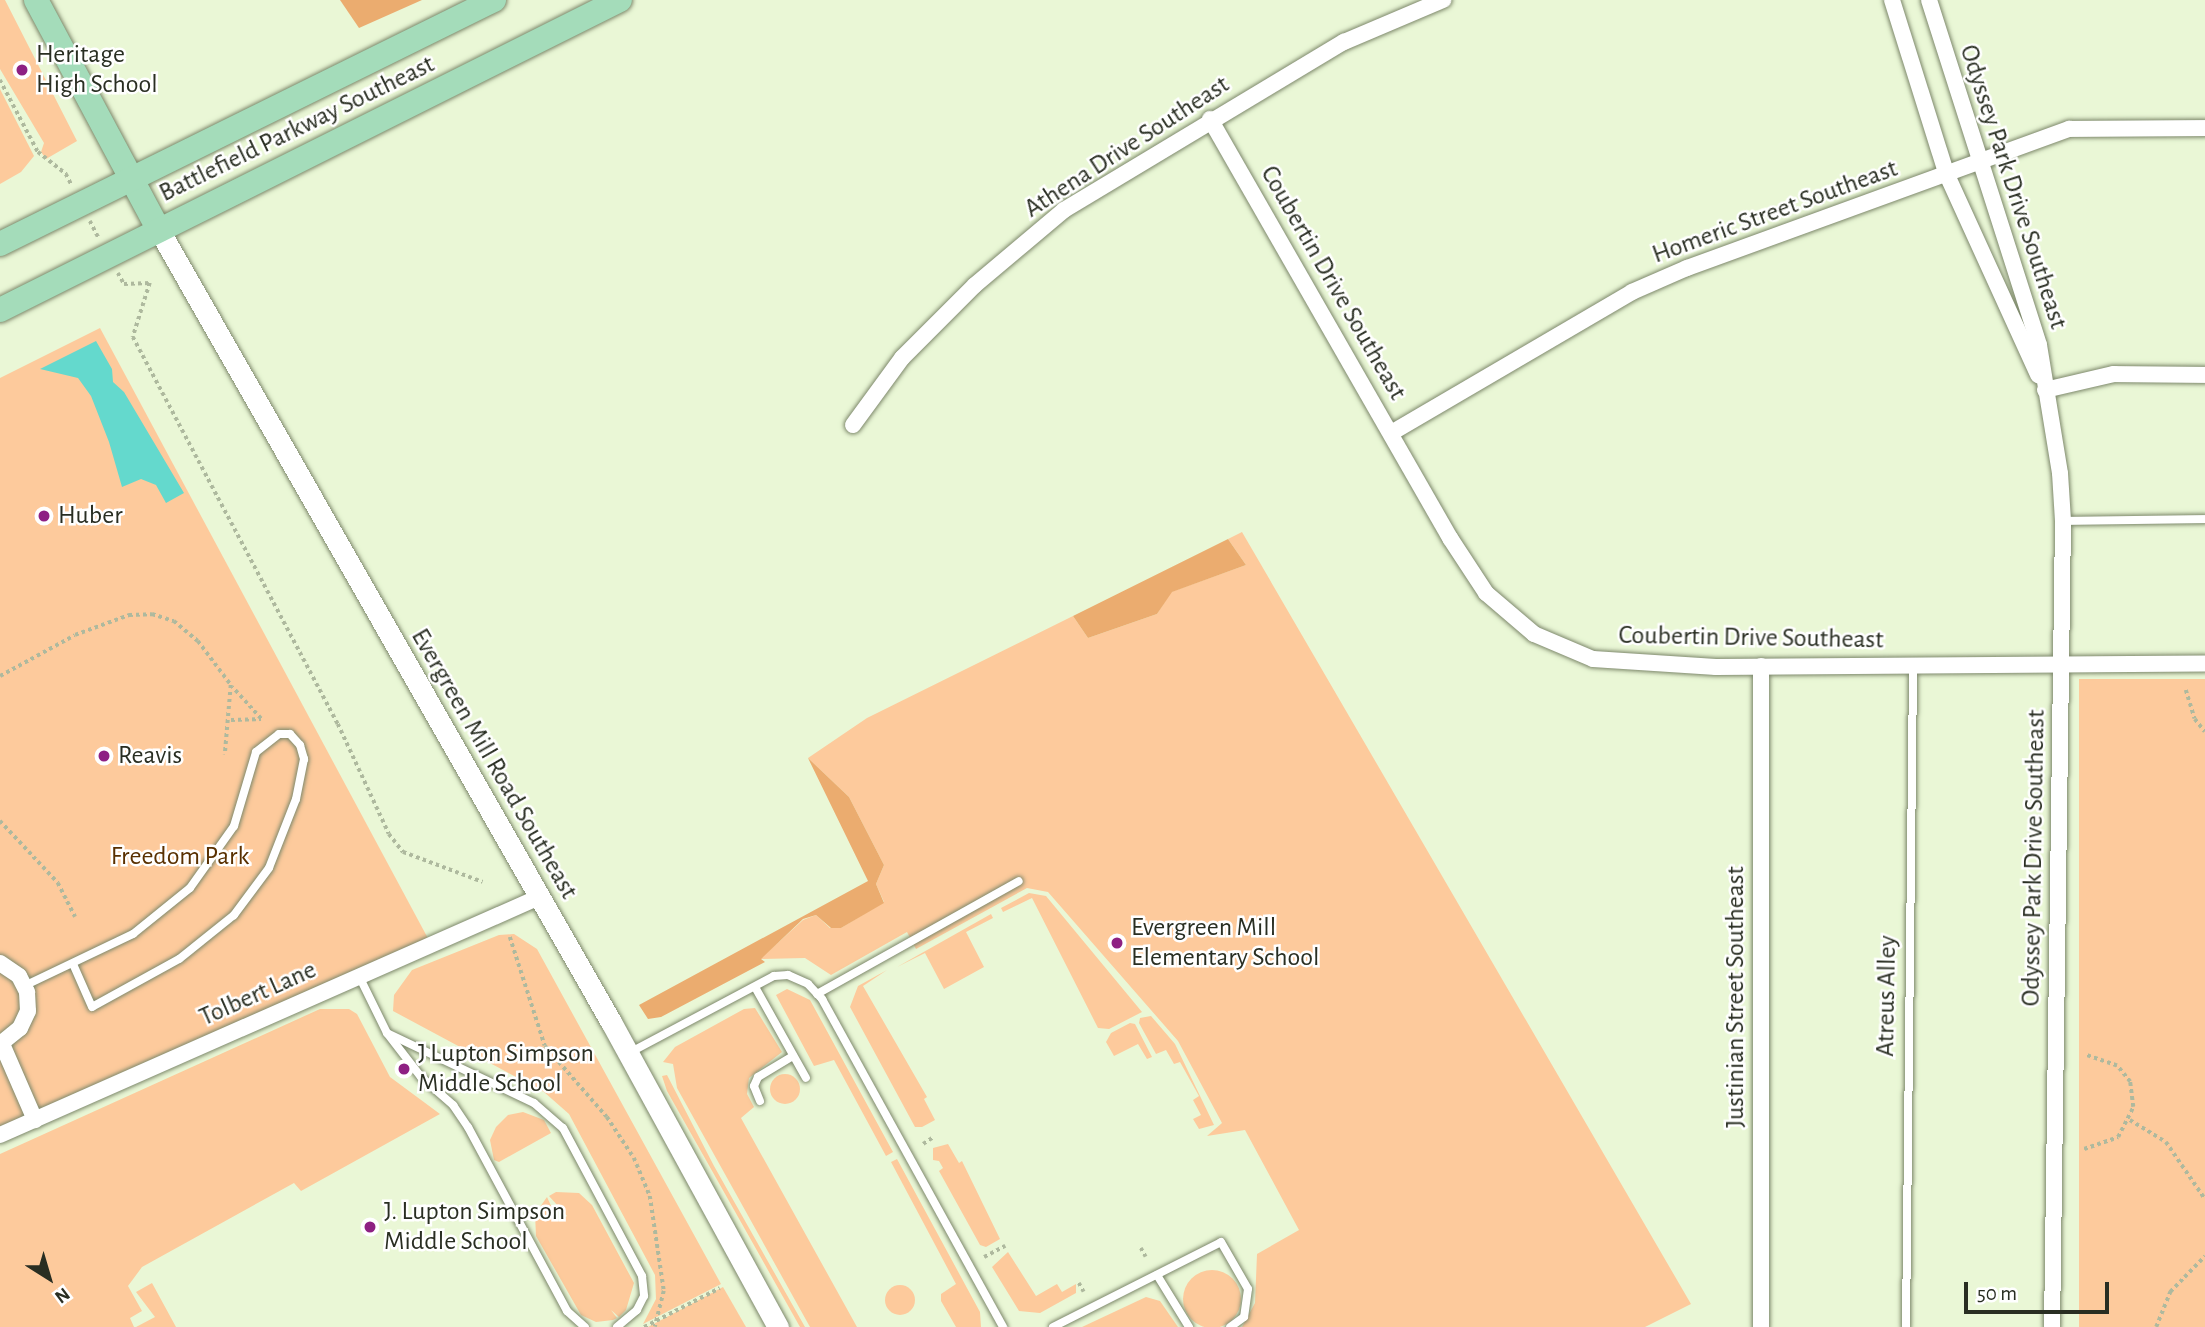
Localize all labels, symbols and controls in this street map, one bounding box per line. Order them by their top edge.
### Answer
place label: Heritage High School [36,39,158,100]
street label: Odyssey Park Drive Southeast [1952,41,2074,333]
street label: Battlefield Parkway Southeast [154,49,440,209]
marker: Heritage High School [14,62,30,78]
street label: Athena Drive Southeast [1019,69,1235,225]
street label: Homeric Street Southeast [1648,153,1902,271]
street label: Coubertin Drive Southeast [1253,160,1413,406]
place label: Huber [58,500,123,532]
marker: Huber [36,508,52,524]
street label: Coubertin Drive Southeast [1618,620,1884,656]
street label: Evergreen Mill Road Southeast [404,623,584,905]
street label: Odyssey Park Drive Southeast [2016,709,2052,1007]
place label: Reavis [118,740,182,772]
marker: Reavis [96,748,112,764]
park label: Freedom Park [111,841,249,873]
street label: Justinian Street Southeast [1720,866,1752,1128]
place label: Evergreen Mill Elementary School [1131,912,1319,974]
marker: Evergreen Mill Elementary School [1109,935,1125,951]
street label: Atreus Alley [1870,935,1904,1057]
street label: Tolbert Lane [195,954,321,1034]
place label: J Lupton Simpson Middle School [418,1038,594,1100]
marker: J Lupton Simpson Middle School [396,1061,412,1077]
place label: J. Lupton Simpson Middle School [384,1196,565,1258]
marker: J. Lupton Simpson Middle School [362,1219,378,1235]
north arrow [14,1243,84,1313]
scale bar [1967,1268,2112,1312]
text: 50 m [1977,1283,2017,1304]
text: N [51,1284,73,1307]

